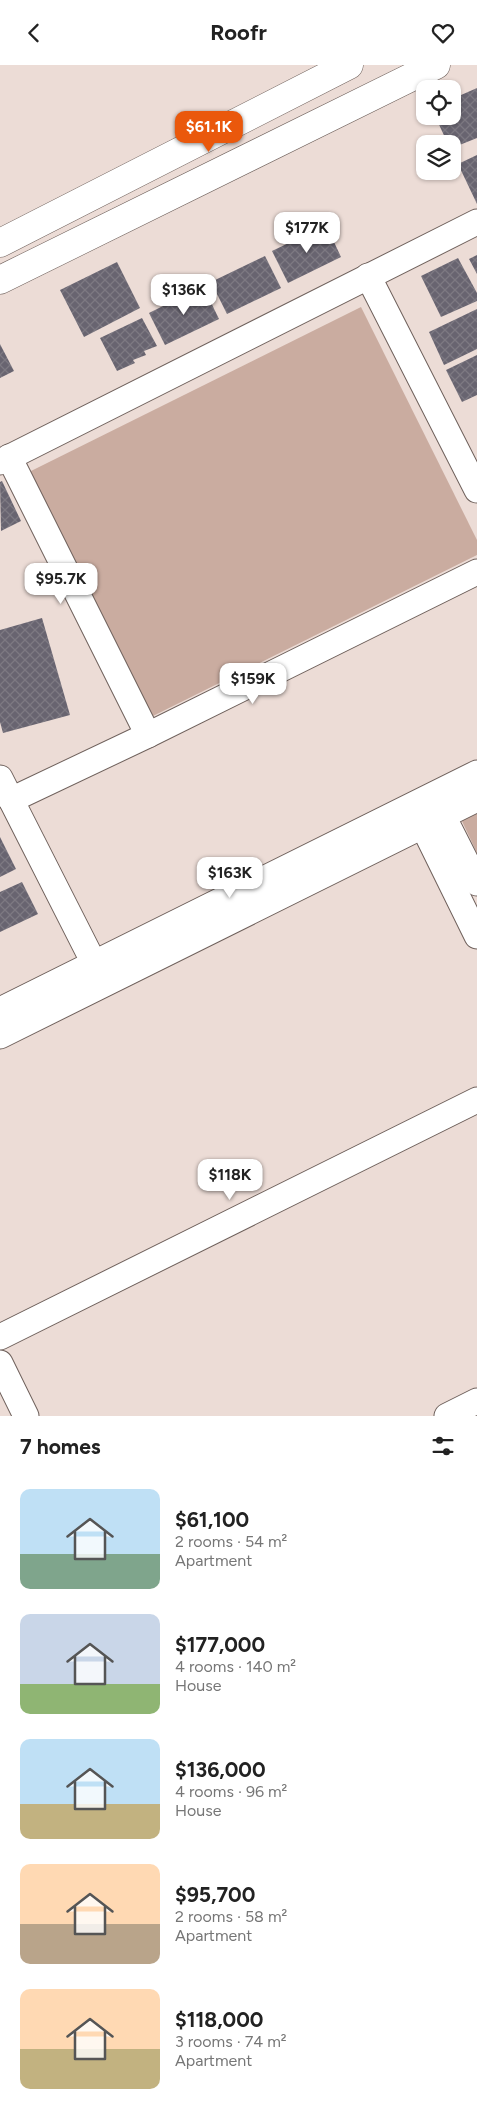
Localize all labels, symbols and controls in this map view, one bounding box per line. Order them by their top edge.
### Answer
icon: back [20,19,48,47]
text: Roofr [210,19,267,46]
icon: heart [429,19,457,47]
map controls [416,80,461,180]
button: locate [416,80,461,125]
pin: $61.1K [168,111,250,153]
text: $61.1K [186,117,232,136]
button: layers [416,135,461,180]
pin: $177K [272,211,342,254]
text: $177K [285,218,329,237]
pin: $136K [149,273,219,316]
text: $136K [162,280,206,299]
pin: $95.7K [20,563,102,605]
text: $95.7K [36,569,86,588]
pin: $159K [218,663,288,705]
text: $159K [231,669,275,688]
pin: $163K [195,857,265,899]
text: $163K [208,863,252,882]
pin: $118K [195,1159,265,1201]
text: $118K [209,1165,251,1184]
icon: filters [429,1432,457,1460]
text: 7 homes [20,1434,101,1459]
text: $61,100 [175,1507,249,1532]
icon: home [60,1509,120,1569]
text: 2 rooms · 54 m² [175,1532,287,1551]
text: Apartment [175,1551,252,1570]
text: $177,000 [175,1632,265,1657]
icon: home [60,1634,120,1694]
text: 4 rooms · 140 m² [175,1657,296,1676]
text: House [175,1676,221,1695]
text: $136,000 [175,1757,266,1782]
icon: home [60,1759,120,1819]
text: 4 rooms · 96 m² [175,1782,287,1801]
text: House [175,1801,221,1820]
text: $95,700 [175,1882,255,1907]
icon: home [60,1884,120,1944]
text: 2 rooms · 58 m² [175,1907,287,1926]
text: Apartment [175,1926,252,1945]
text: $118,000 [175,2007,263,2032]
icon: home [60,2009,120,2069]
text: 3 rooms · 74 m² [175,2032,287,2051]
text: Apartment [175,2051,252,2070]

